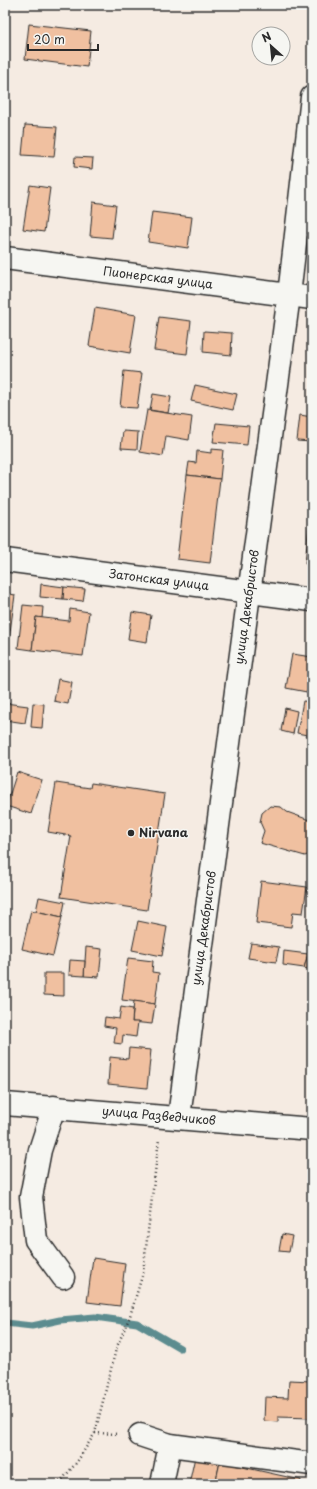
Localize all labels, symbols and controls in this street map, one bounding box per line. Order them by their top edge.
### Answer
scale bar [28,26,98,52]
north arrow [251,26,291,66]
text: N [258,27,274,46]
text: 20 m [34,30,65,48]
street label: Пионерская улица [102,261,214,293]
street label: улица Декабристов [229,548,263,665]
street label: Затонская улица [108,564,211,594]
place label: Nirvana [139,823,189,841]
marker: Nirvana [126,828,136,838]
street label: улица Декабристов [186,869,220,986]
street label: улица Разведчиков [101,1101,217,1129]

